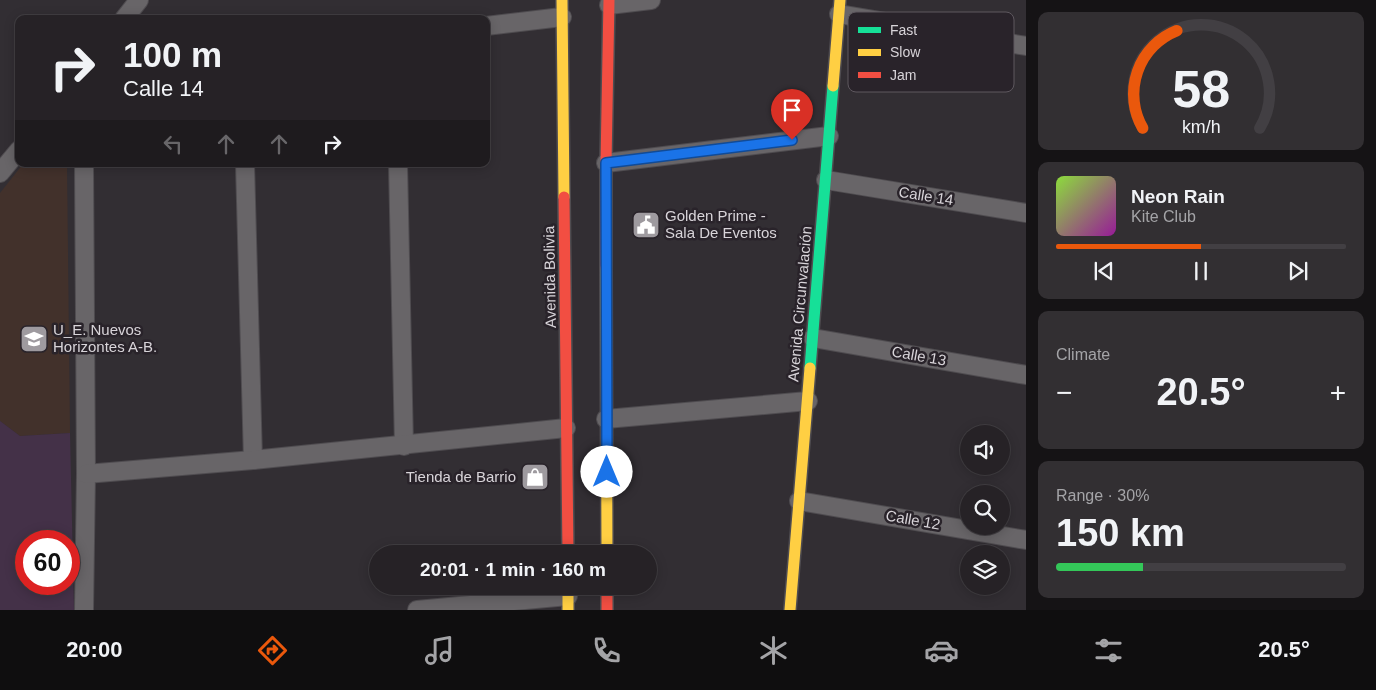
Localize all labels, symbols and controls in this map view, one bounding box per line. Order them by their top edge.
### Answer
legend [848,12,1014,92]
text: Fast [890,22,917,38]
icon: right [40,35,105,100]
text: 100 m [123,35,222,74]
text: Slow [890,44,921,60]
text: 58 [1172,60,1230,118]
text: Jam [890,67,916,83]
text: Calle 14 [123,76,204,101]
pin [771,89,813,140]
icon: arrive [778,96,806,124]
text: km/h [1182,117,1220,137]
icon: left [159,130,187,158]
icon: ahead [212,130,240,158]
icon: ahead [265,130,293,158]
icon: right [318,130,346,158]
street label: Calle 14 [898,183,955,208]
text: Neon Rain [1131,186,1225,207]
place label: Golden Prime - Sala De Eventos [665,207,777,241]
text: Kite Club [1131,208,1196,225]
public building icon: Golden Prime - Sala De Eventos [631,210,661,240]
street label: Avenida Bolivia [540,225,559,328]
street label: Avenida Circunvalación [784,225,815,383]
icon: previous [1090,257,1118,285]
icon: pause [1187,257,1215,285]
icon: next [1284,257,1312,285]
place label: U_E. Nuevos Horizontes A-B. [53,321,157,355]
school or university icon: U_E. Nuevos Horizontes A-B. [19,324,49,354]
street label: Calle 13 [891,342,948,369]
text: Climate [1056,346,1110,363]
text: 20.5° [1156,371,1246,413]
text: − [1056,377,1072,408]
text: + [1330,377,1346,408]
map controls [960,425,1010,595]
button: sound [960,425,1010,475]
position arrow [580,445,632,497]
shop icon: Tienda de Barrio [520,462,550,492]
place label: Tienda de Barrio [406,468,516,485]
button: search [960,485,1010,535]
text: Range · 30% [1056,487,1149,504]
street label: Calle 12 [885,506,942,533]
text: 150 km [1056,512,1185,554]
speed limit sign: 60 [15,530,80,595]
button: layers [960,545,1010,595]
text: 20:01 · 1 min · 160 m [420,559,606,580]
icon: directions [255,633,290,668]
icon: music [422,633,457,668]
icon: phone [589,633,624,668]
icon: climate [756,633,791,668]
icon: car [924,633,959,668]
icon: filters [1091,633,1126,668]
text: 20:00 [66,637,122,662]
text: 20.5° [1258,637,1310,662]

